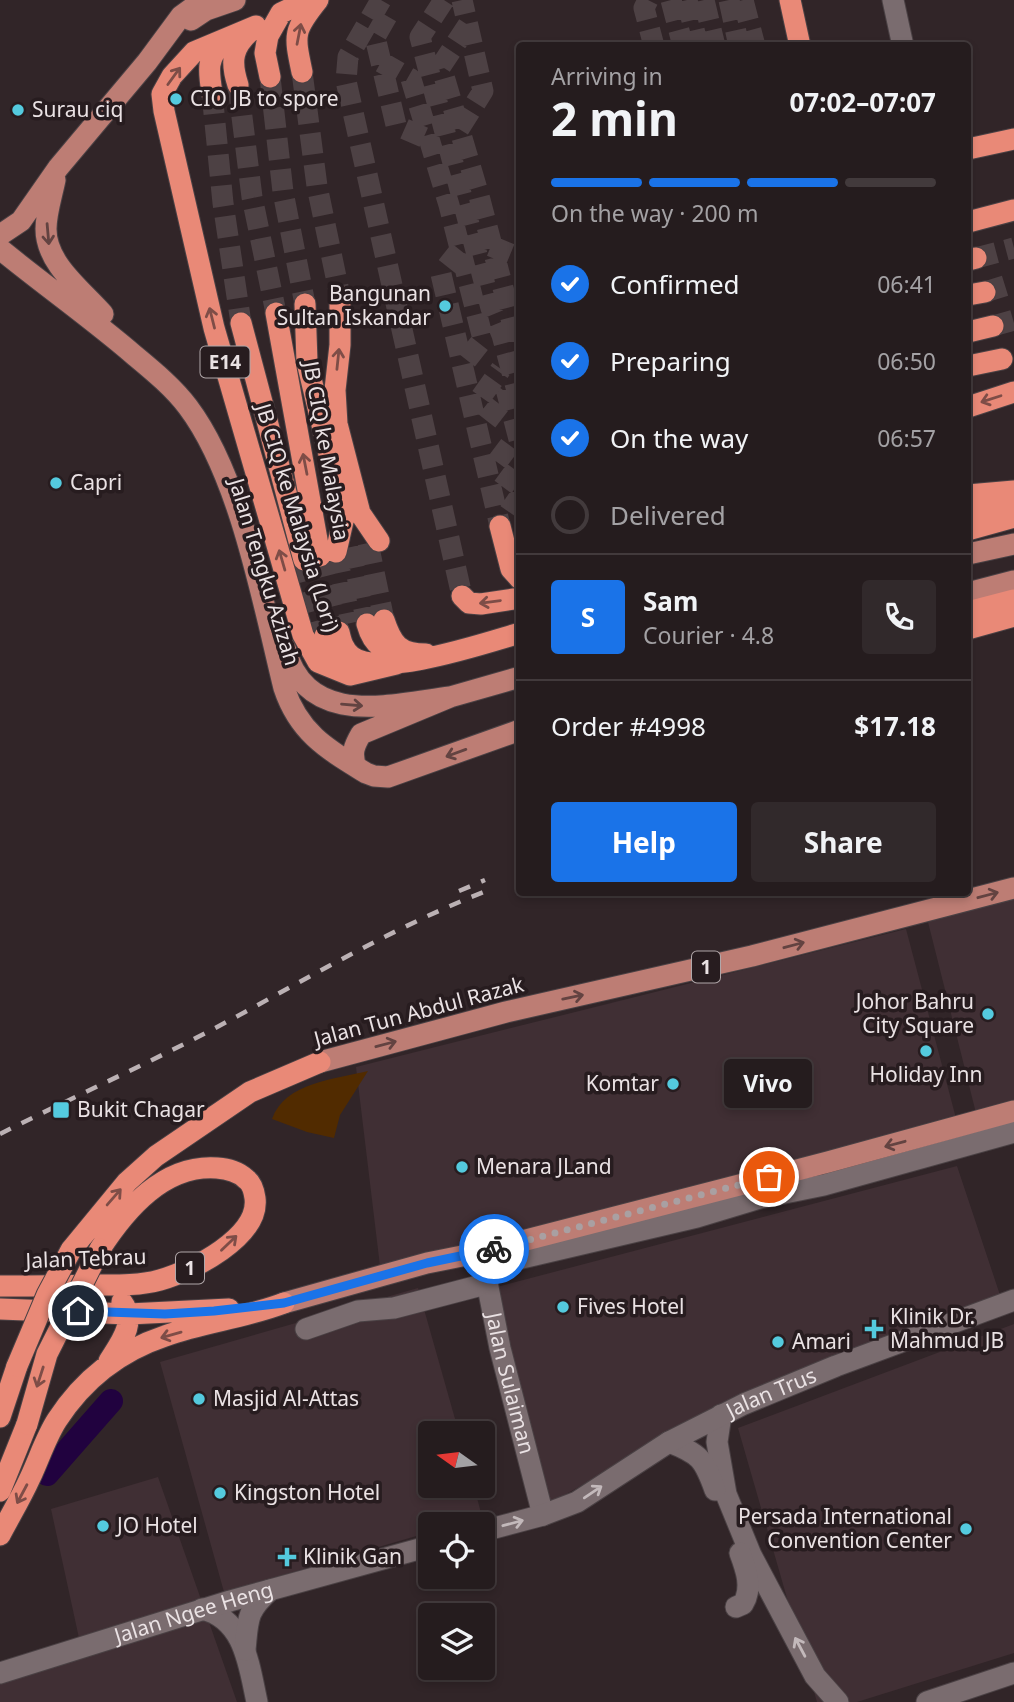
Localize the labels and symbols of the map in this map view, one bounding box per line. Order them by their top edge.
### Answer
one-way arrow [293,23,306,45]
one-way arrow [166,66,181,85]
place label: CIO JB to spore [190,84,339,112]
marker: CIO JB to spore [168,91,184,107]
place label: Surau ciq [32,95,123,123]
marker: Surau ciq [10,102,26,118]
one-way arrow [42,223,55,245]
place label: Bangunan Sultan Iskandar [277,279,431,331]
marker: Bangunan Sultan Iskandar [437,298,453,314]
one-way arrow [204,308,217,330]
road number: E14 [201,346,250,378]
one-way arrow [332,348,345,371]
street label: JB CIQ ke Malaysia [297,357,357,543]
one-way arrow [980,394,1002,406]
street label: JB CIQ ke Malaysia (Lori) [249,398,346,635]
one-way arrow [297,453,311,476]
place label: Capri [70,468,122,496]
street label: Jalan Tengku Azizah [223,473,307,669]
marker: Capri [48,475,64,491]
one-way arrow [275,550,288,572]
one-way arrow [479,596,502,609]
one-way arrow [341,699,363,712]
one-way arrow [445,748,467,761]
one-way arrow [977,888,999,901]
one-way arrow [782,938,805,951]
road number: 1 [692,951,720,982]
street label: Jalan Tun Abdul Razak [309,969,527,1053]
place label: Johor Bahru City Square [854,987,974,1039]
one-way arrow [561,989,584,1003]
marker: Johor Bahru City Square [980,1006,996,1022]
one-way arrow [374,1037,396,1050]
marker: Holiday Inn [918,1043,934,1059]
callout: Vivo [725,1058,813,1107]
place label: Holiday Inn [869,1060,983,1088]
place label: Komtar [586,1069,659,1097]
marker: Komtar [665,1076,681,1092]
place label: Bukit Chagar [77,1095,205,1123]
marker: Bukit Chagar [51,1100,71,1120]
one-way arrow [884,1138,907,1151]
pin [739,1147,799,1207]
place label: Menara JLand [476,1152,612,1180]
marker: Menara JLand [454,1159,470,1175]
one-way arrow [106,1189,123,1206]
courier [459,1214,529,1284]
one-way arrow [220,1234,237,1251]
street label: Jalan Tebrau [23,1242,147,1274]
road number: 1 [176,1252,204,1284]
pin [48,1281,108,1341]
place label: Fives Hotel [577,1292,684,1320]
marker: Fives Hotel [555,1299,571,1315]
place label: Klinik Dr. Mahmud JB [890,1302,1004,1354]
street label: Jalan Sulaiman [480,1308,542,1457]
marker: Klinik Dr. Mahmud JB [864,1319,884,1339]
place label: Amari [792,1327,851,1355]
one-way arrow [160,1329,182,1342]
marker: Amari [770,1334,786,1350]
street label: Jalan Trus [719,1361,820,1425]
one-way arrow [33,1366,45,1388]
place label: Masjid Al-Attas [213,1384,359,1412]
marker: Masjid Al-Attas [191,1391,207,1407]
north arrow [418,1421,495,1498]
place label: Kingston Hotel [234,1478,380,1506]
one-way arrow [15,1483,29,1504]
marker: Kingston Hotel [212,1485,228,1501]
one-way arrow [582,1485,602,1499]
place label: Persada International Convention Center [738,1502,952,1554]
place label: JO Hotel [115,1511,198,1539]
one-way arrow [501,1516,524,1529]
marker: JO Hotel [95,1518,111,1534]
marker: Persada International Convention Center [958,1521,974,1537]
place label: Klinik Gan [303,1542,402,1570]
marker: Klinik Gan [277,1547,297,1567]
street label: Jalan Ngee Heng [109,1575,276,1650]
one-way arrow [792,1637,806,1657]

